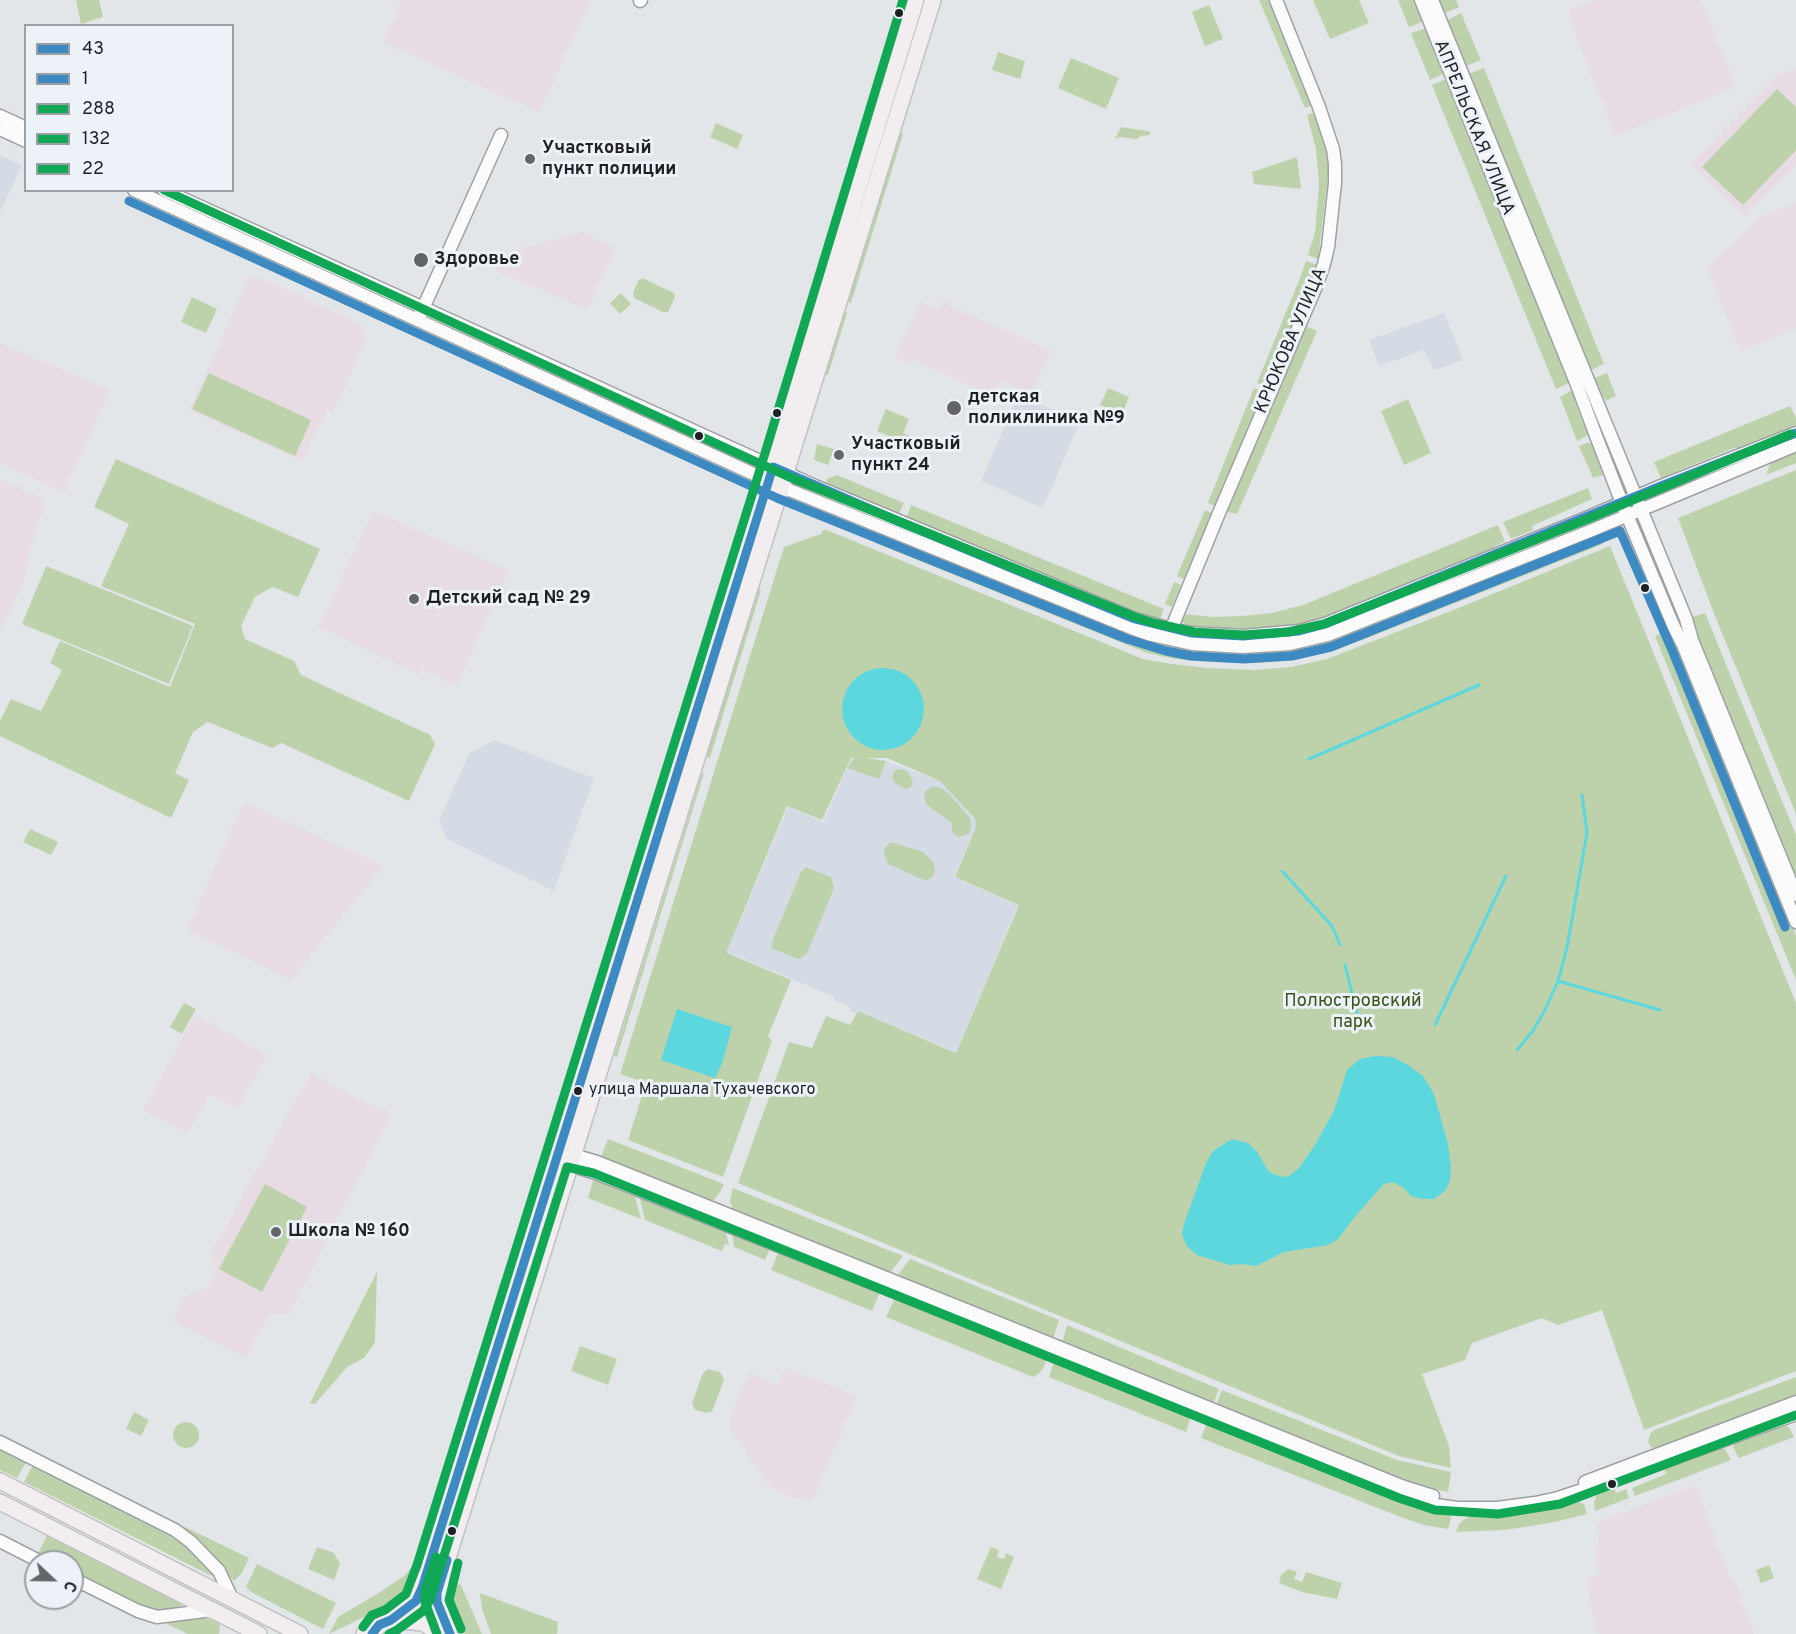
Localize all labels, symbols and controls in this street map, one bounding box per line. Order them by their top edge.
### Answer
unlabelled marker [893,7,905,19]
legend [24,24,234,192]
street label: АПРЕЛЬСКАЯ УЛИЦА [1428,37,1518,219]
text: 43 [82,38,104,61]
text: 1 [82,68,89,91]
text: 288 [82,98,115,121]
text: 132 [82,128,110,151]
place label: Участковый пункт полиции [542,138,676,180]
marker: Участковый пункт полиции [523,152,537,166]
text: 22 [82,158,104,181]
place label: Здоровье [434,249,519,271]
marker: Здоровье [412,251,430,269]
street label: КРЮКОВА УЛИЦА [1251,265,1333,417]
place label: детская поликлиника №9 [968,387,1125,430]
marker: детская поликлиника №9 [945,399,963,417]
unlabelled marker [771,407,783,419]
unlabelled marker [693,430,705,442]
place label: Участковый пункт 24 [851,434,961,476]
marker: Участковый пункт 24 [832,448,846,462]
unlabelled marker [1639,582,1651,594]
place label: Детский сад № 29 [426,588,591,610]
marker: Детский сад № 29 [407,592,421,606]
park label: Полюстровский парк [1284,991,1422,1034]
place label: улица Маршала Тухачевского [589,1081,815,1101]
marker: улица Маршала Тухачевского [572,1085,584,1097]
place label: Школа № 160 [288,1221,410,1243]
marker: Школа № 160 [269,1225,283,1239]
unlabelled marker [1606,1478,1618,1490]
unlabelled marker [446,1525,458,1537]
north arrow [24,1550,84,1610]
text: С [58,1578,80,1594]

